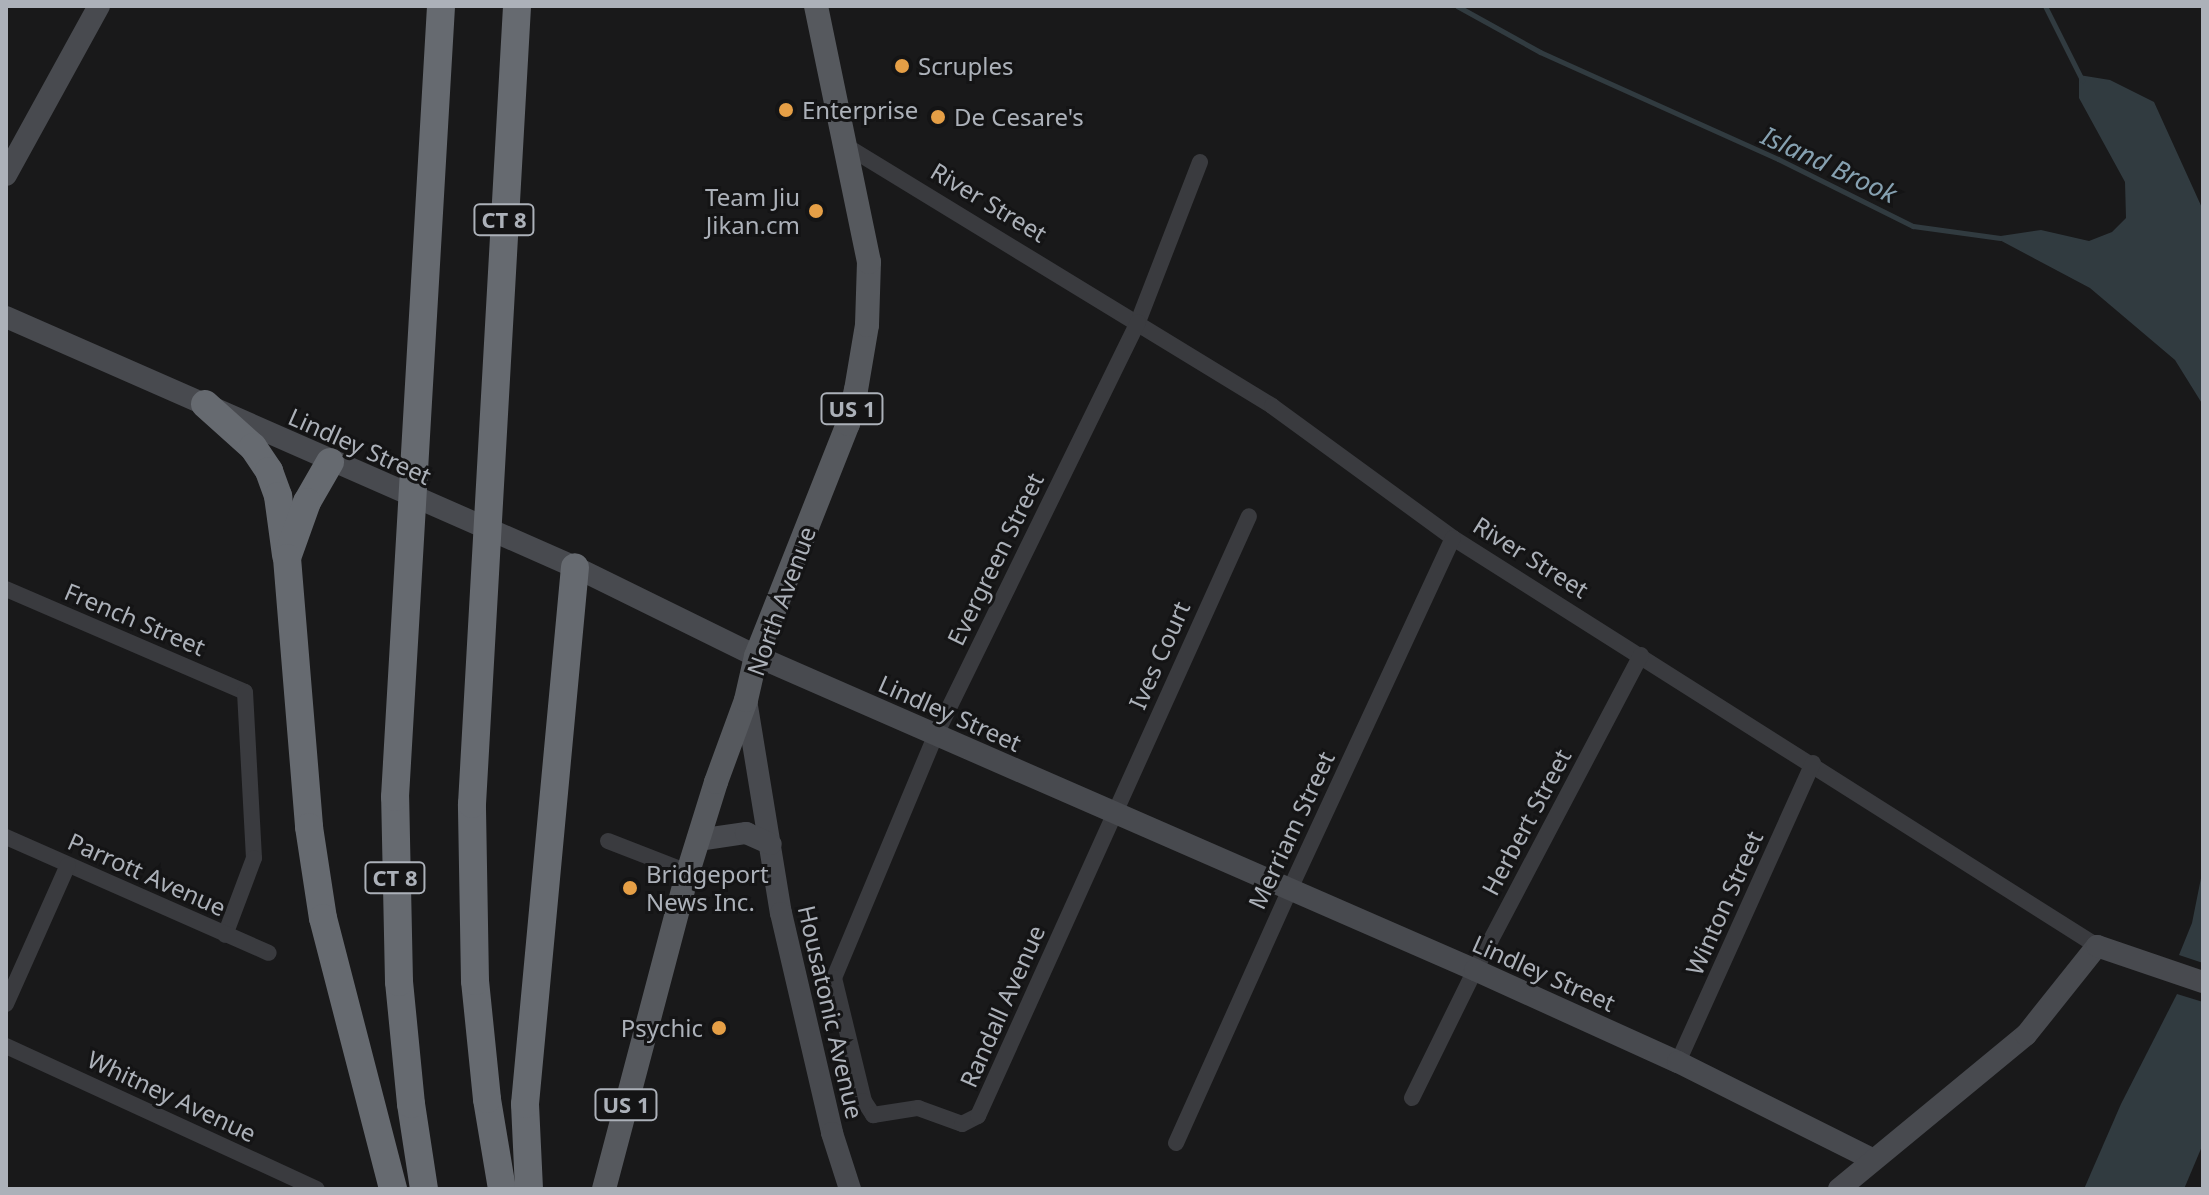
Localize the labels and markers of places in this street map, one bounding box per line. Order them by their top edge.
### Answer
place label: Scruples [918,52,1013,80]
marker: Scruples [893,57,911,75]
place label: Enterprise [802,96,918,124]
marker: Enterprise [777,101,795,119]
place label: De Cesare's [954,103,1084,131]
marker: De Cesare's [929,108,947,126]
place label: Team Jiu Jikan.cm [705,183,800,239]
marker: Team Jiu Jikan.cm [807,202,825,220]
place label: Bridgeport News Inc. [646,860,769,916]
marker: Bridgeport News Inc. [621,879,639,897]
place label: Psychic [621,1014,703,1042]
marker: Psychic [710,1019,728,1037]

